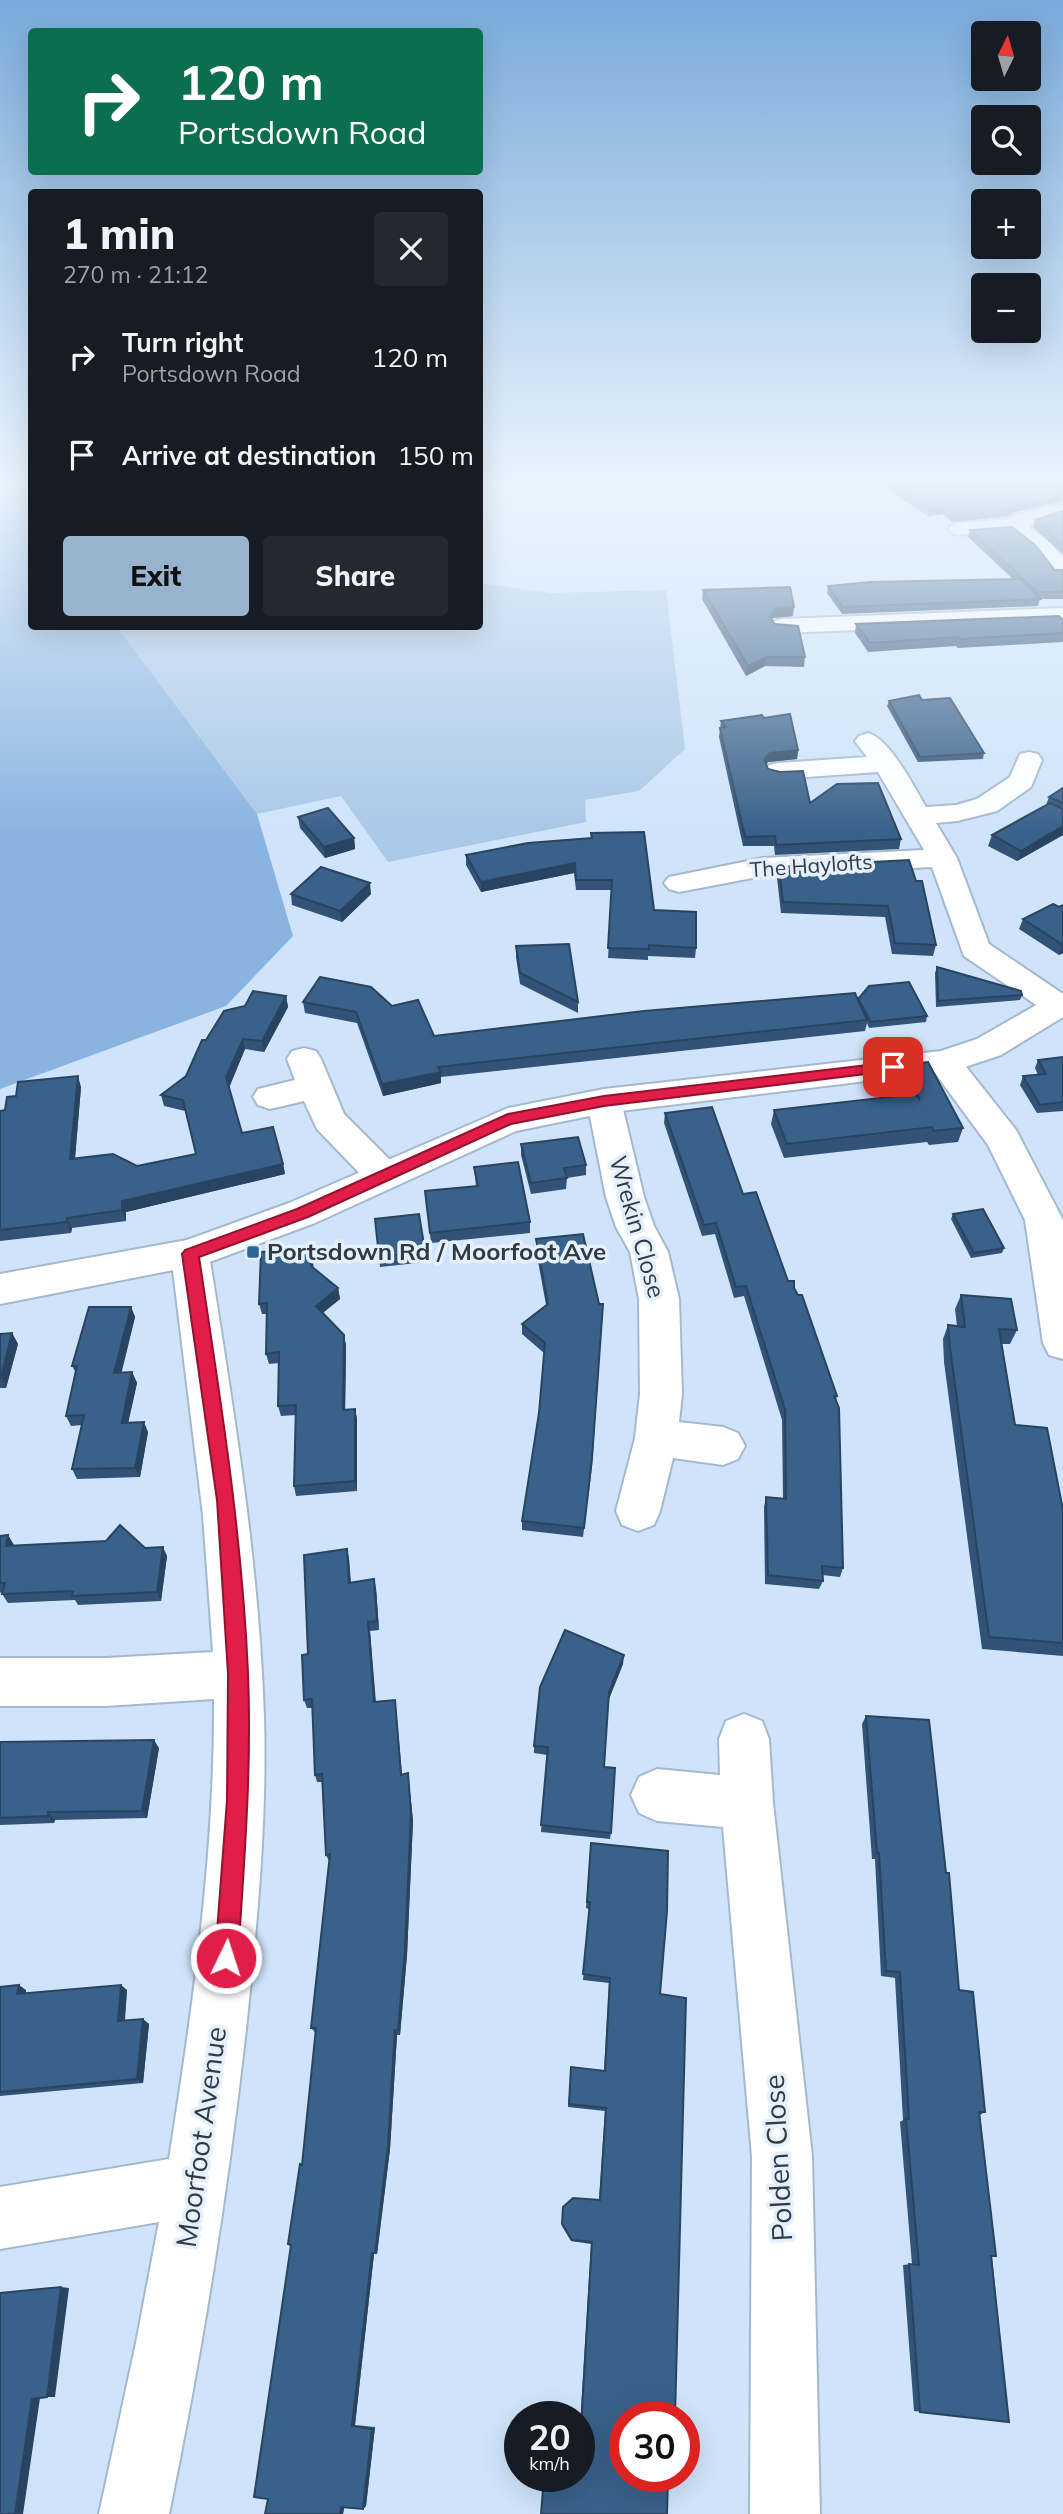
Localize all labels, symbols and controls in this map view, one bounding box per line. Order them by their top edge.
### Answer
north arrow [971,21,1041,91]
map controls [971,21,1041,343]
text: 120 m [178,51,324,112]
icon: right [63,56,154,147]
button: search [971,105,1041,175]
text: Portsdown Road [178,112,427,152]
button: + [971,189,1041,259]
text: 1 min [63,207,176,260]
button: close [374,212,448,286]
text: 270 m · 21:12 [63,260,208,289]
button: − [971,273,1041,343]
text: Turn right [122,326,243,359]
icon: right [63,338,101,376]
text: 120 m [372,341,448,374]
text: Portsdown Road [122,359,301,388]
icon: arrive [63,436,101,474]
text: Arrive at destination [122,439,377,472]
text: 150 m [398,439,474,472]
button: Exit [63,536,249,616]
button: Share [263,536,448,616]
street label: The Haylofts [749,848,873,882]
pin [863,1037,923,1097]
icon: arrive [874,1048,912,1086]
street label: Wrekin Close [603,1152,673,1301]
place label: Portsdown Rd / Moorfoot Ave [267,1236,606,1266]
marker: Portsdown Rd / Moorfoot Ave [245,1244,261,1260]
position arrow [189,1921,263,1995]
street label: Moorfoot Avenue [168,2024,233,2250]
street label: Polden Close [756,2074,799,2242]
speed limit sign: 30 [609,2401,700,2492]
text: 20 [528,2415,571,2459]
text: km/h [529,2452,570,2475]

